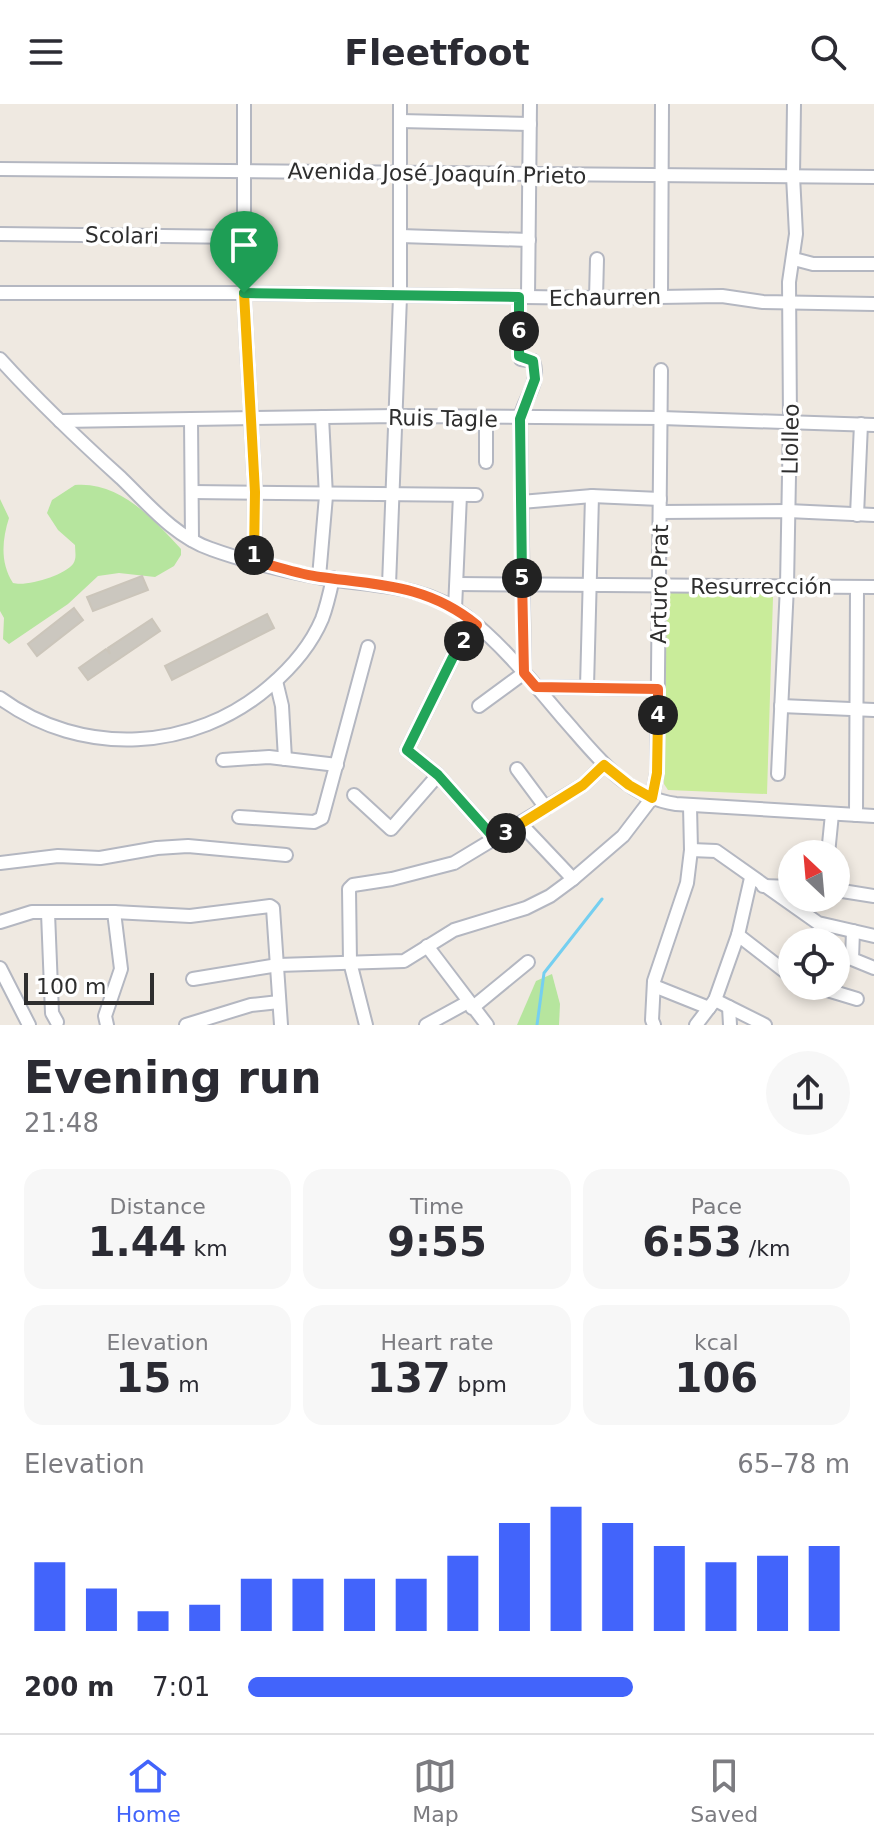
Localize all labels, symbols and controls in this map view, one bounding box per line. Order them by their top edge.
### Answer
icon: menu [24,30,68,74]
icon: search [806,30,850,74]
text: Fleetfoot [344,32,530,73]
street label: Avenida José Joaquín Prieto [287,158,587,189]
pin [210,211,278,293]
street label: Scolari [85,222,159,249]
icon: arrive [222,223,266,267]
street label: Echaurren [549,284,661,311]
pin: 6 [499,311,539,351]
text: 6 [511,318,527,343]
street label: Llolleo [777,403,804,475]
street label: Ruis Tagle [388,405,498,432]
street label: Arturo Prat [646,524,673,644]
pin: 1 [234,535,274,575]
text: 1 [246,542,262,567]
pin: 5 [502,558,542,598]
text: 5 [514,565,530,590]
street label: Resurrección [690,574,832,599]
pin: 2 [444,621,484,661]
text: 2 [456,628,472,653]
pin: 4 [638,695,678,735]
text: 4 [650,702,666,727]
pin: 3 [486,813,526,853]
text: 3 [498,820,514,845]
north arrow [778,840,850,912]
map controls [778,840,850,1000]
button: locate [778,928,850,1000]
scale bar [24,969,154,1005]
text: 100 m [36,974,106,999]
button: share [766,1051,850,1135]
text: Evening run [24,1052,321,1103]
text: 21:48 [24,1108,99,1138]
text: Distance [110,1194,206,1219]
text: Time [410,1194,464,1219]
text: Pace [691,1194,742,1219]
text: 1.44 [88,1219,186,1265]
text: 9:55 [387,1219,487,1265]
text: 6:53 [642,1219,742,1265]
text: km [186,1236,228,1261]
text: /km [742,1236,790,1261]
text: Elevation [107,1330,209,1355]
text: Heart rate [381,1330,493,1355]
text: kcal [694,1330,739,1355]
text: 15 [116,1355,171,1401]
text: 137 [367,1355,451,1401]
text: 106 [675,1355,758,1401]
text: m [171,1372,200,1397]
text: bpm [451,1372,507,1397]
text: Elevation [24,1449,145,1479]
text: 65–78 m [737,1449,850,1479]
text: 200 m [24,1672,114,1702]
text: 7:01 [152,1672,210,1702]
tab: Home [116,1754,181,1827]
tab: Map [412,1754,459,1827]
tab: Saved [690,1754,758,1827]

